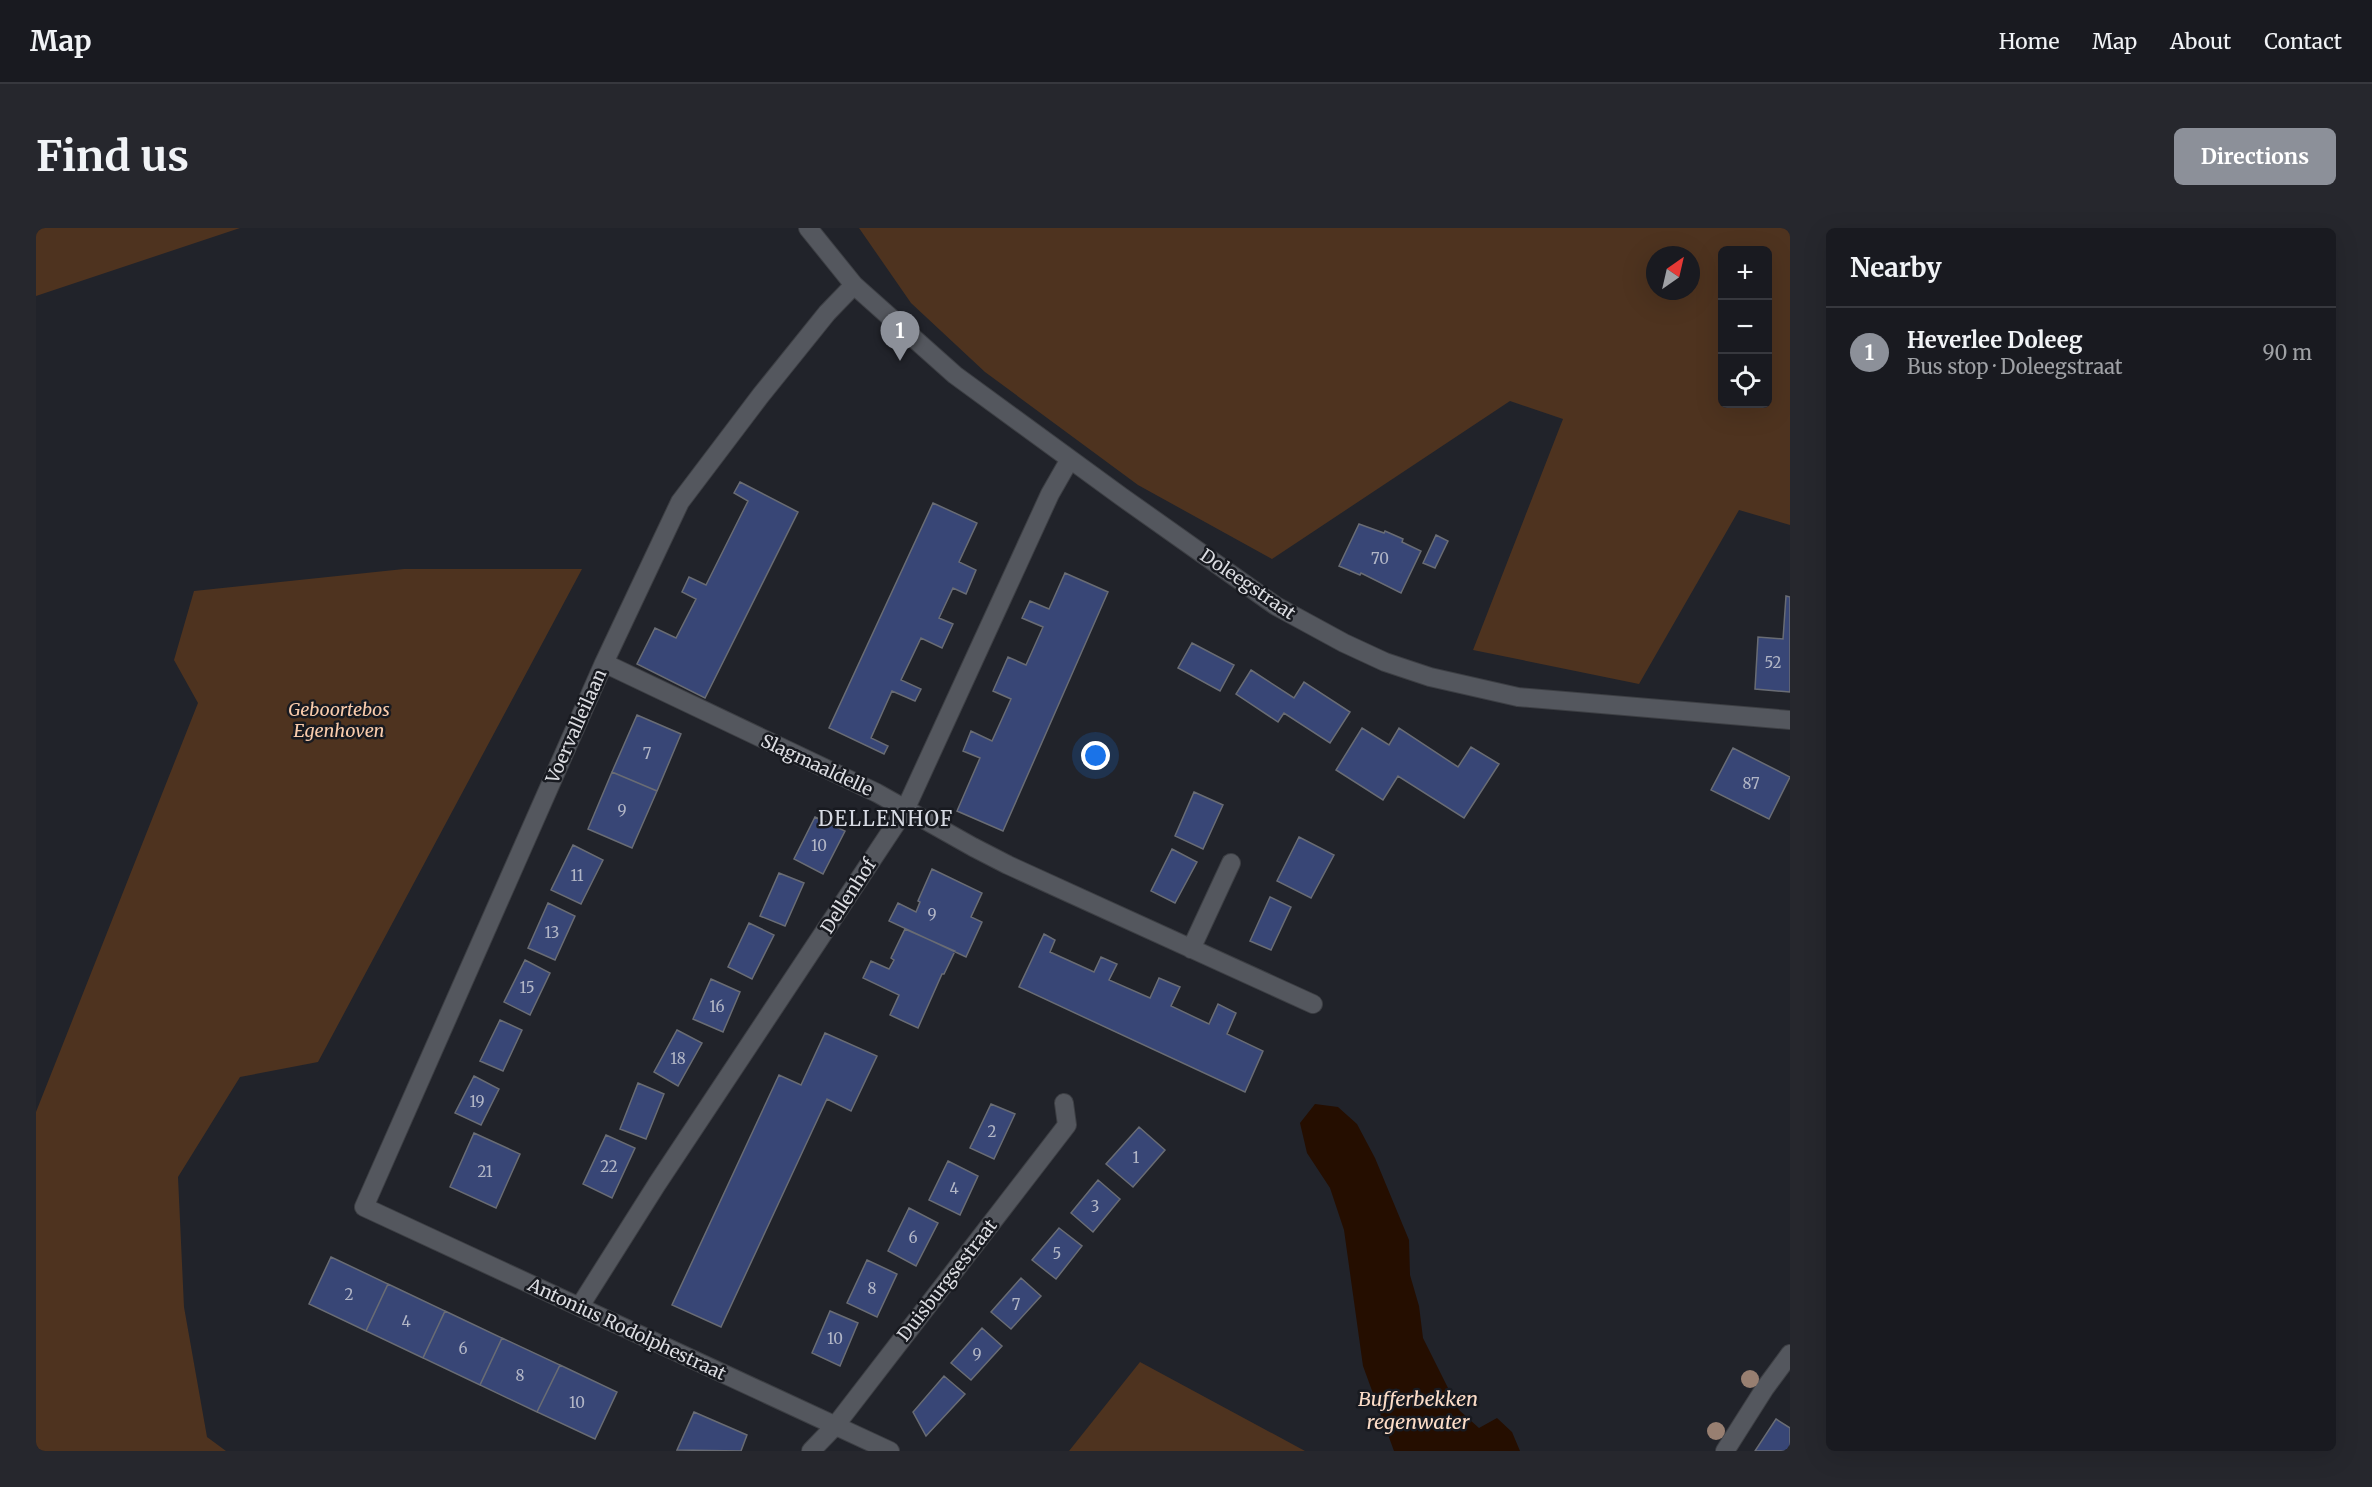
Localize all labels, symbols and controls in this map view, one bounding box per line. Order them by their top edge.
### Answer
text: Map [30,23,92,59]
text: Home [1999,28,2059,55]
text: Map [2092,28,2137,55]
text: About [2170,28,2231,55]
text: Contact [2264,28,2342,55]
button: Directions [2174,128,2336,185]
text: Find us [36,130,189,182]
north arrow [1646,246,1700,300]
map controls [1718,246,1772,408]
button: + [1718,246,1772,300]
text: Nearby [1850,251,1942,284]
button: − [1718,300,1772,354]
pin: 1 [880,312,920,361]
text: Heverlee Doleeg [1907,326,2082,354]
text: 1 [1865,340,1874,365]
text: 90 m [2262,340,2312,365]
button: locate [1718,354,1772,408]
text: Bus stop · Doleegstraat [1907,354,2123,379]
street label: Doleegstraat [1196,544,1300,624]
house number: 70 [1371,549,1389,568]
house number: 52 [1764,653,1782,672]
street label: Voervalleilaan [540,665,612,788]
park label: Geboortebos Egenhoven [288,698,390,742]
street label: Slagmaaldelle [757,729,877,801]
your location [1081,741,1110,770]
house number: 7 [643,744,652,763]
house number: 87 [1742,774,1760,793]
house number: 9 [617,801,627,820]
district label: DELLENHOF [818,806,954,831]
house number: 10 [811,836,827,855]
street label: Dellenhof [815,853,881,938]
house number: 11 [570,866,584,885]
house number: 9 [927,905,937,924]
house number: 13 [545,923,559,942]
house number: 15 [519,978,535,997]
house number: 16 [709,997,725,1016]
house number: 18 [670,1049,686,1068]
house number: 19 [469,1092,485,1111]
house number: 2 [988,1122,997,1141]
house number: 1 [1133,1148,1140,1167]
house number: 22 [600,1157,618,1176]
house number: 21 [477,1162,493,1181]
house number: 4 [949,1179,959,1198]
house number: 3 [1091,1197,1099,1216]
street label: Duisburgsestraat [892,1214,1002,1346]
house number: 6 [908,1228,918,1247]
house number: 5 [1053,1244,1061,1263]
street label: Antonius Rodolphestraat [523,1273,730,1385]
house number: 8 [868,1279,877,1298]
house number: 2 [345,1285,354,1304]
house number: 7 [1012,1295,1021,1314]
house number: 4 [401,1312,411,1331]
house number: 10 [827,1329,843,1348]
house number: 6 [458,1339,468,1358]
house number: 9 [972,1345,982,1364]
house number: 8 [516,1366,525,1385]
water label: Bufferbekken regenwater [1358,1386,1478,1434]
house number: 10 [569,1393,585,1412]

